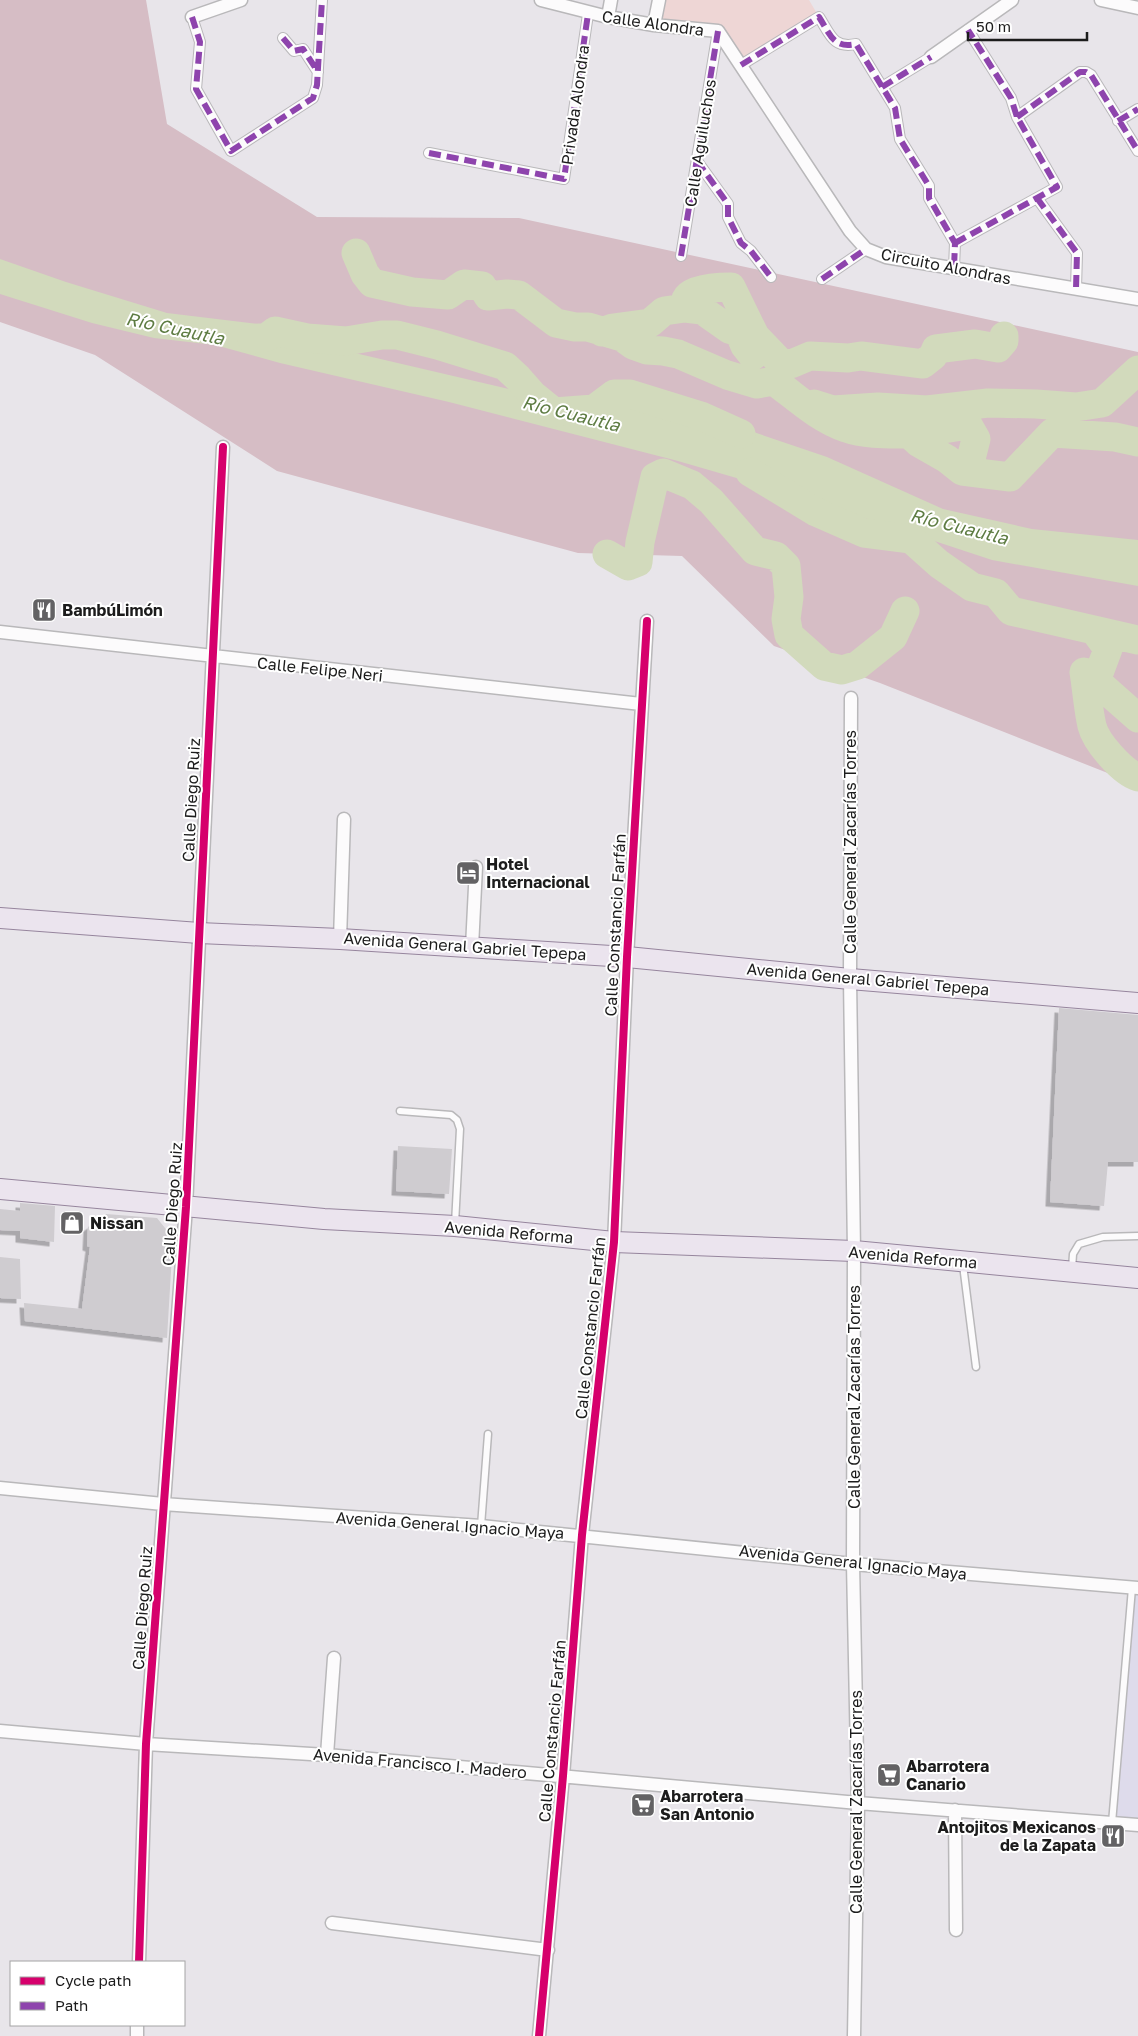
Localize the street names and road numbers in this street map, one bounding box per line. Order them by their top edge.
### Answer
street label: Calle Alondra [601,6,705,40]
street label: Privada Alondra [557,44,593,166]
street label: Calle Aguiluchos [680,78,720,208]
street label: Circuito Alondras [879,244,1013,288]
street label: Calle Felipe Neri [256,652,384,686]
street label: Calle General Zacarías Torres [840,730,860,954]
street label: Calle Diego Ruiz [178,737,204,863]
street label: Calle Constancio Farfán [600,833,630,1017]
street label: Avenida General Gabriel Tepepa [343,928,587,964]
street label: Avenida General Gabriel Tepepa [746,958,990,1000]
street label: Calle Diego Ruiz [158,1141,186,1267]
street label: Avenida Reforma [444,1216,574,1248]
street label: Calle Constancio Farfán [570,1236,610,1420]
street label: Avenida Reforma [848,1241,978,1273]
street label: Calle General Zacarías Torres [844,1285,864,1509]
street label: Avenida General Ignacio Maya [335,1507,565,1543]
street label: Avenida General Ignacio Maya [738,1540,968,1584]
street label: Calle Diego Ruiz [128,1545,156,1671]
street label: Calle Constancio Farfán [534,1639,570,1823]
street label: Calle General Zacarías Torres [846,1690,866,1914]
street label: Avenida Francisco I. Madero [312,1744,528,1782]

